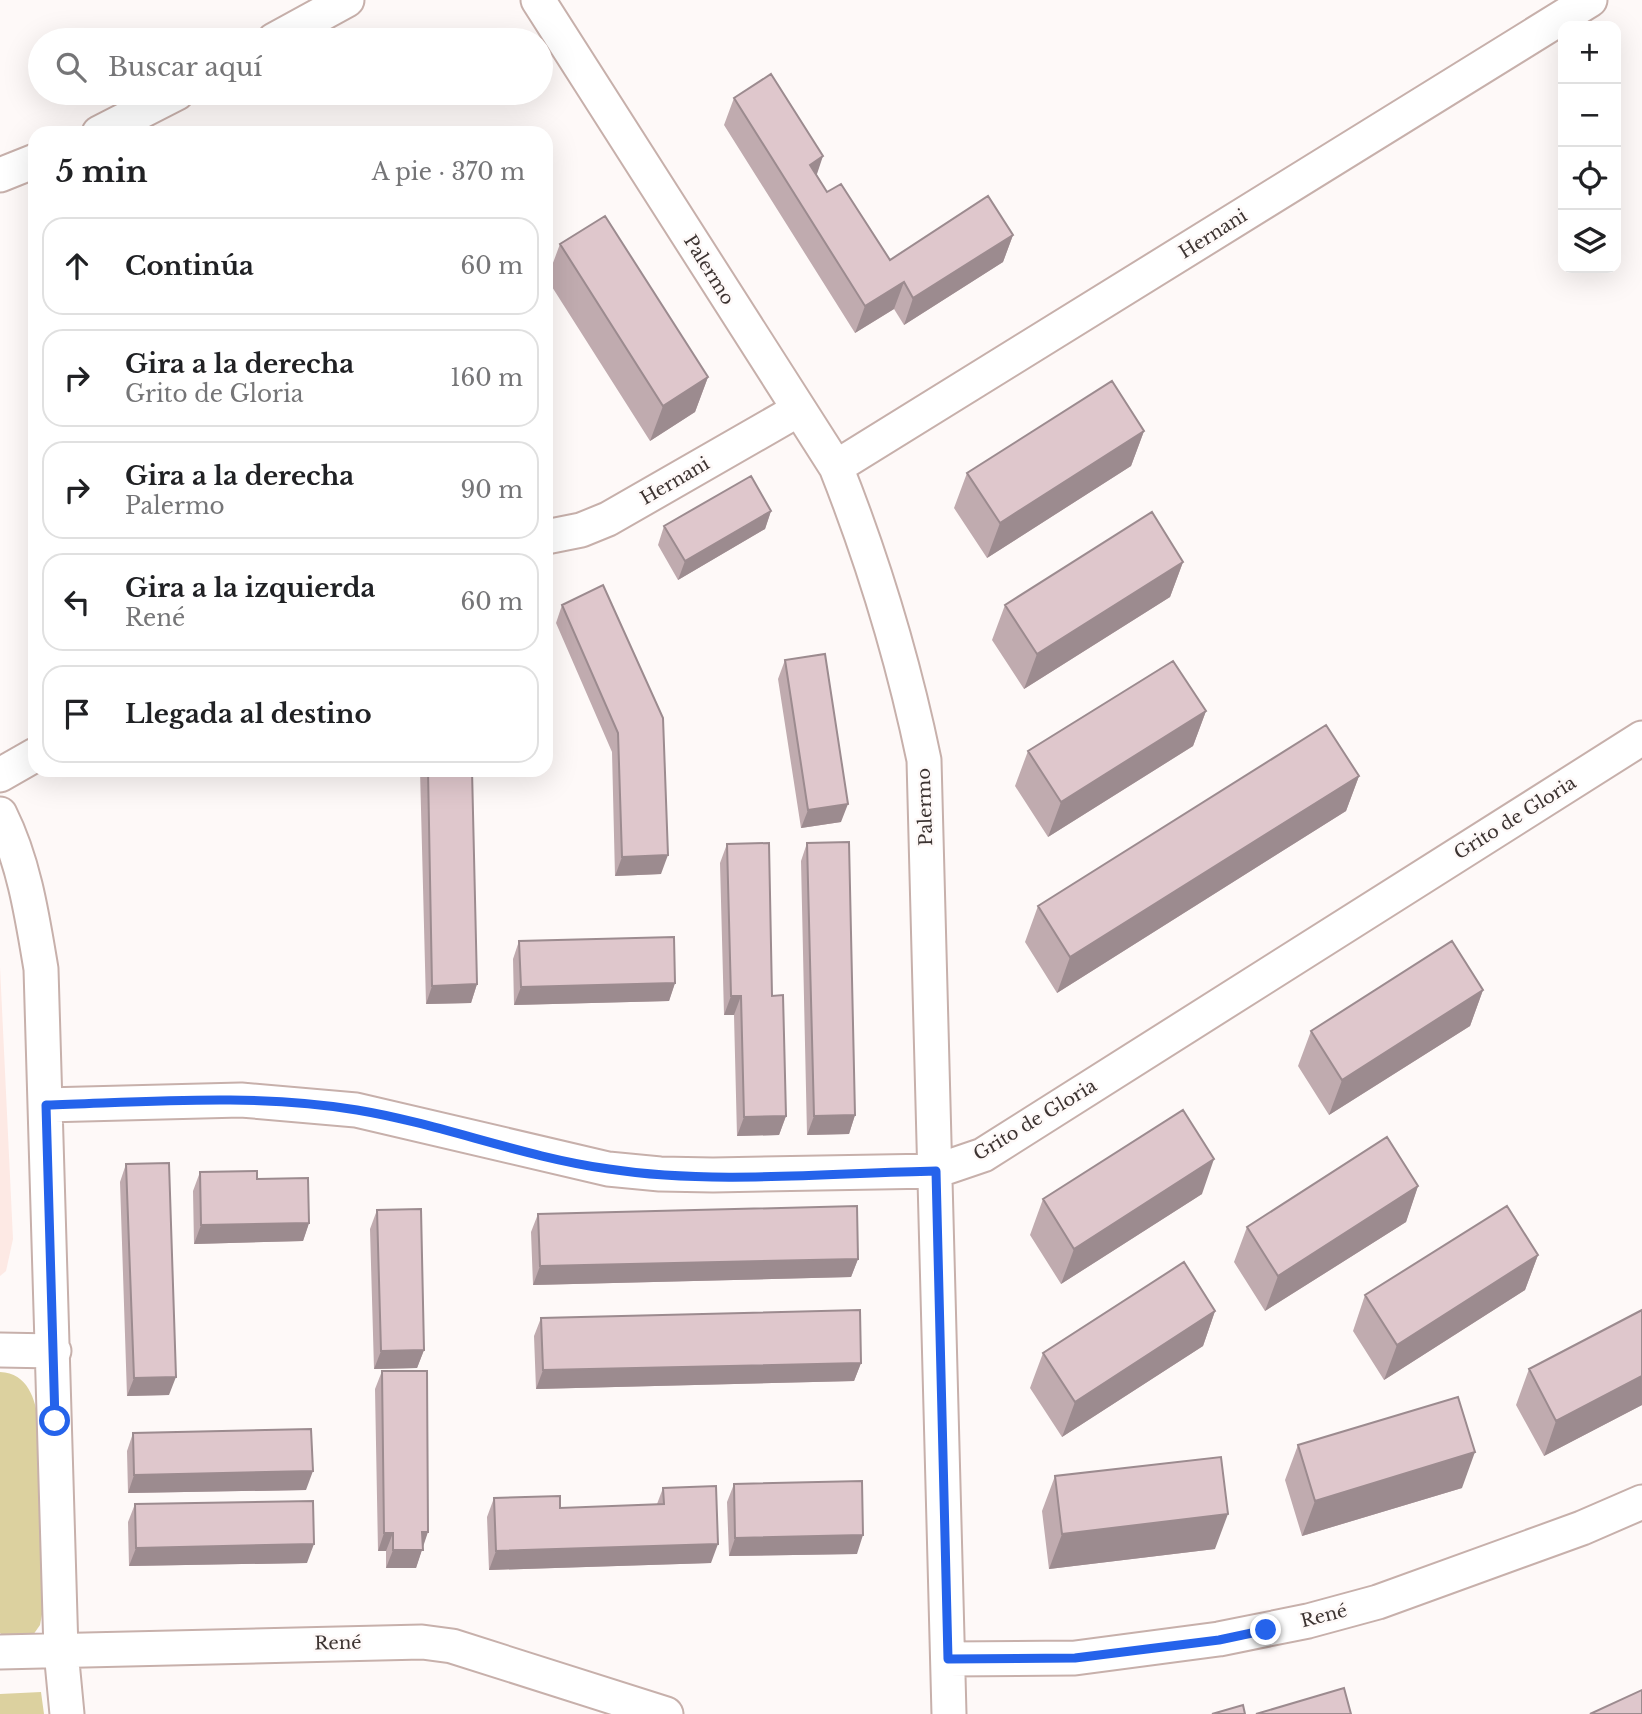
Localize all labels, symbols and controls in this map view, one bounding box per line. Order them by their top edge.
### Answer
map controls [1558,21,1621,273]
button: + [1558,21,1621,84]
search box [28,28,553,105]
icon: search [52,48,90,86]
text: Buscar aquí [108,51,262,83]
button: − [1558,84,1621,147]
button: locate [1558,147,1621,210]
text: 5 min [56,153,148,190]
text: A pie · 370 m [372,158,525,186]
street label: Hernani [1175,205,1251,263]
button: layers [1558,210,1621,273]
street label: Palermo [679,231,739,309]
icon: ahead [58,247,96,285]
text: Continúa [125,250,254,282]
text: 60 m [461,252,523,280]
text: Gira a la derecha [125,348,354,380]
icon: right [58,359,96,397]
text: 160 m [450,364,523,392]
text: Grito de Gloria [125,380,304,408]
street label: Hernani [637,452,713,510]
text: Gira a la derecha [125,460,354,492]
icon: right [58,471,96,509]
text: 90 m [461,476,523,504]
text: Palermo [125,492,225,520]
text: Gira a la izquierda [125,572,375,604]
icon: left [58,583,96,621]
text: 60 m [461,588,523,616]
text: René [125,604,185,632]
icon: arrive [58,695,96,733]
text: Llegada al destino [125,698,372,730]
street label: Palermo [913,768,937,846]
street label: Grito de Gloria [1450,772,1580,864]
street label: Grito de Gloria [969,1075,1101,1165]
route start [39,1405,70,1436]
street label: René [1298,1600,1350,1632]
route end [1250,1614,1281,1645]
street label: René [314,1632,362,1654]

